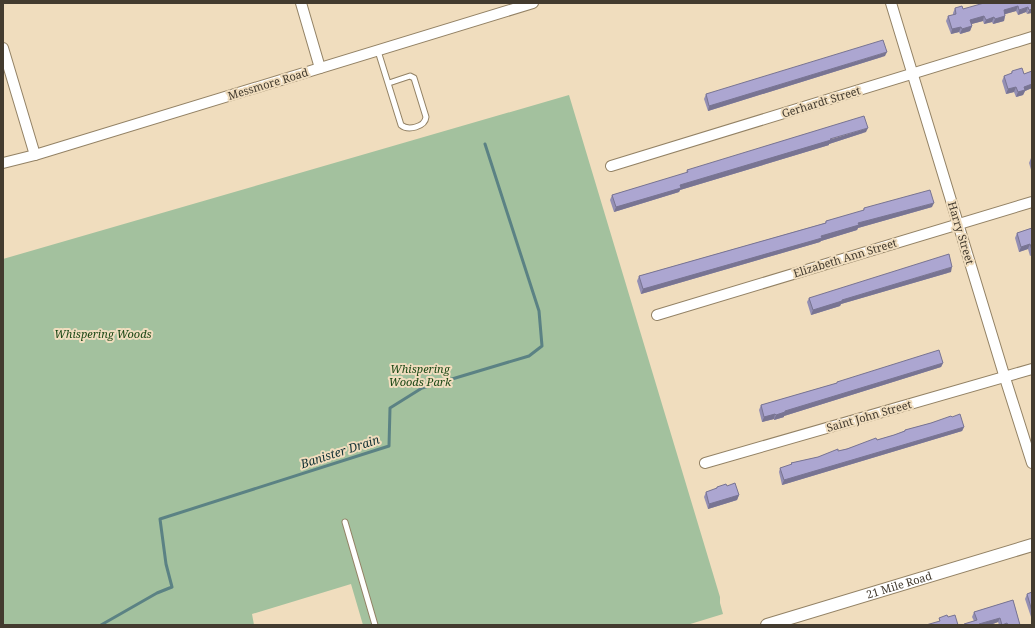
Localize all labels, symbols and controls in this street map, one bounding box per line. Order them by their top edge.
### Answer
street label: Messmore Road [226,64,310,103]
street label: Gerhardt Street [780,82,862,121]
street label: Harry Street [945,200,978,266]
street label: Elizabeth Ann Street [791,235,899,280]
park label: Whispering Woods [54,326,152,341]
park label: Whispering Woods Park [389,361,452,389]
street label: Saint John Street [825,396,913,435]
water label: Banister Drain [297,431,382,473]
street label: 21 Mile Road [864,568,934,602]

